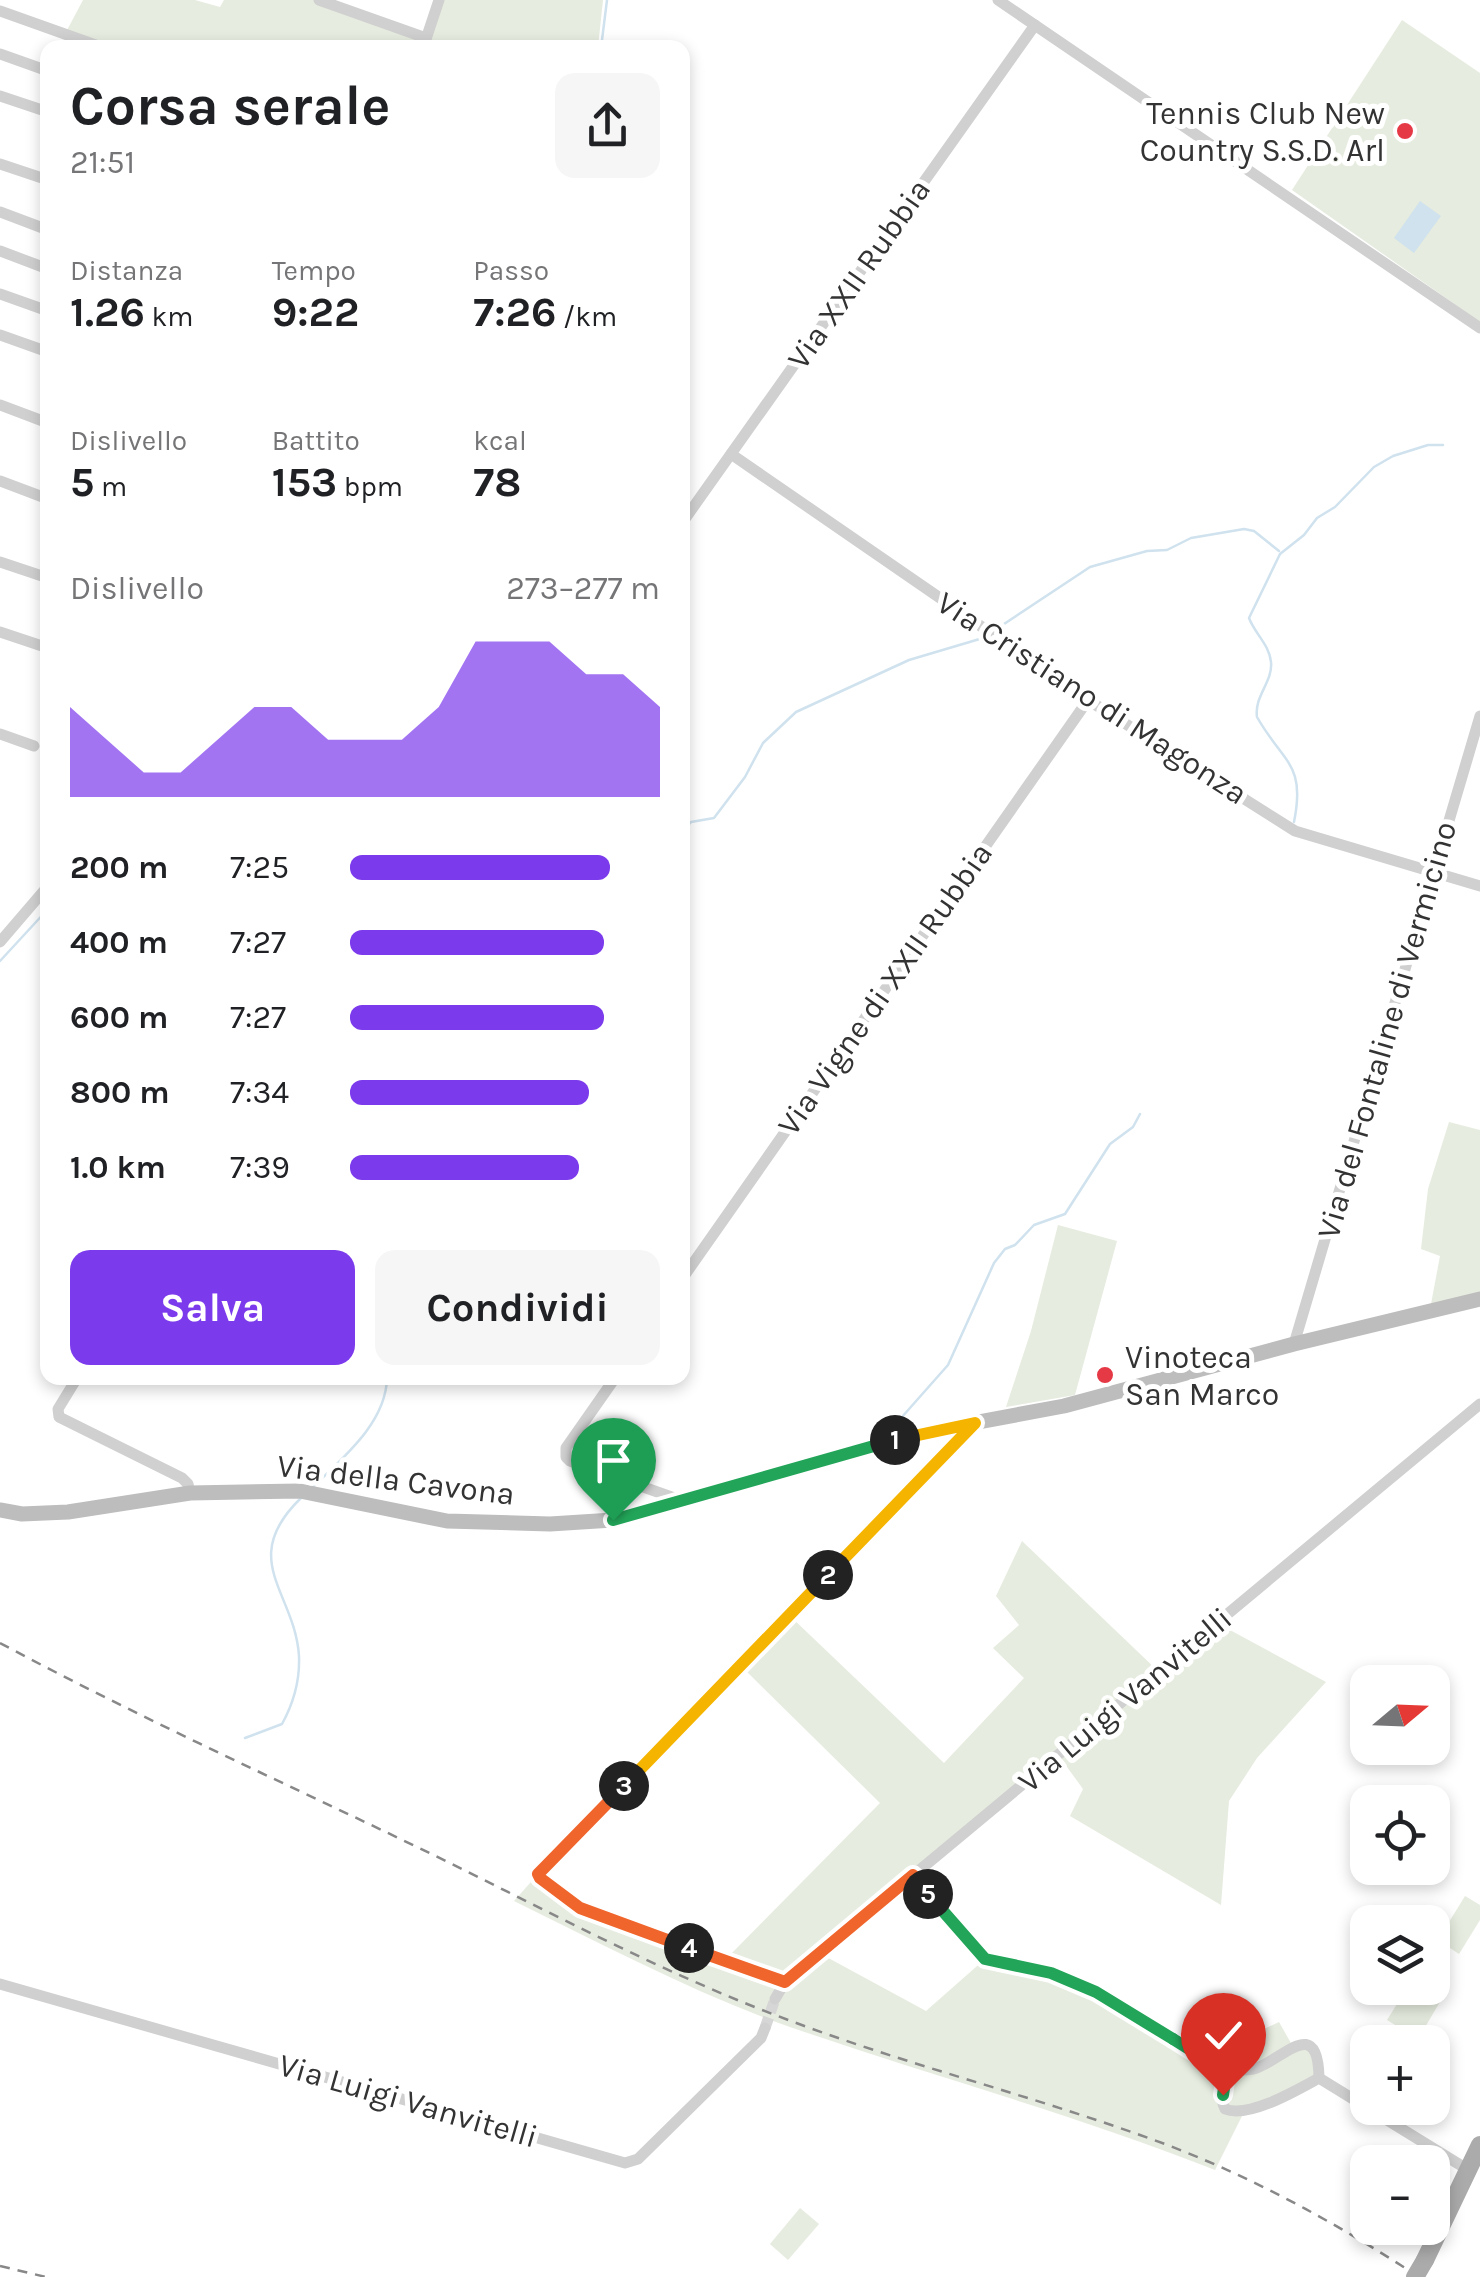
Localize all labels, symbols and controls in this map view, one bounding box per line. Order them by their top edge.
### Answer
button: share [555,73,660,178]
text: Corsa serale [70,74,390,138]
place label: Tennis Club New Country S.S.D. Arl [1140,95,1385,169]
marker: Tennis Club New Country S.S.D. Arl [1394,120,1416,142]
text: 21:51 [70,144,135,181]
street label: Via XXII Rubbia [780,172,938,376]
text: Distanza [70,254,183,287]
text: Tempo [272,254,356,287]
text: Passo [473,254,549,287]
text: 1.26 [70,287,145,337]
text: 9:22 [272,287,359,337]
text: 7:26 [473,287,556,337]
text: km [145,300,194,333]
text: /km [556,300,617,333]
text: Dislivello [70,424,187,457]
text: Battito [272,424,360,457]
text: kcal [473,424,527,457]
text: 5 [70,457,94,507]
text: 153 [272,457,337,507]
text: 78 [473,457,521,507]
text: m [94,470,127,503]
text: bpm [337,470,403,503]
text: Dislivello [70,570,204,607]
text: 273–277 m [506,570,660,607]
street label: Via Cristiano di Magonza [930,584,1254,812]
street label: Via del Fontaline di Vermicino [1310,817,1464,1243]
street label: Via Vigne di XXII Rubbia [770,836,1000,1142]
text: 200 m [70,849,168,886]
text: 7:25 [230,849,289,886]
text: 400 m [70,924,168,961]
text: 7:27 [230,924,286,961]
text: 600 m [70,999,168,1036]
text: 7:27 [230,999,286,1036]
text: 800 m [70,1074,170,1111]
text: 7:34 [230,1074,289,1111]
text: 1.0 km [70,1149,166,1186]
text: 7:39 [230,1149,290,1186]
button: Salva [70,1250,355,1365]
button: Condividi [375,1250,660,1365]
place label: Vinoteca San Marco [1125,1339,1279,1413]
marker: Vinoteca San Marco [1094,1364,1116,1386]
pin: 1 [870,1415,920,1465]
pin [571,1418,656,1521]
text: 1 [890,1423,900,1456]
icon: arrive [586,1433,641,1488]
street label: Via della Cavona [275,1447,517,1513]
pin: 2 [803,1550,853,1600]
text: 2 [820,1558,836,1591]
street label: Via Luigi Vanvitelli [1011,1600,1239,1800]
north arrow [1350,1665,1450,1765]
map controls [1350,1665,1450,2245]
pin: 3 [599,1761,649,1811]
text: 3 [615,1769,633,1802]
button: locate [1350,1785,1450,1885]
pin: 5 [903,1869,953,1919]
text: 5 [920,1877,936,1910]
button: layers [1350,1905,1450,2005]
pin: 4 [664,1923,714,1973]
text: 4 [681,1931,697,1964]
pin [1181,1993,1266,2096]
icon: check [1196,2008,1251,2063]
button: + [1350,2025,1450,2125]
street label: Via Luigi Vanvitelli [274,2046,542,2156]
button: − [1350,2145,1450,2245]

